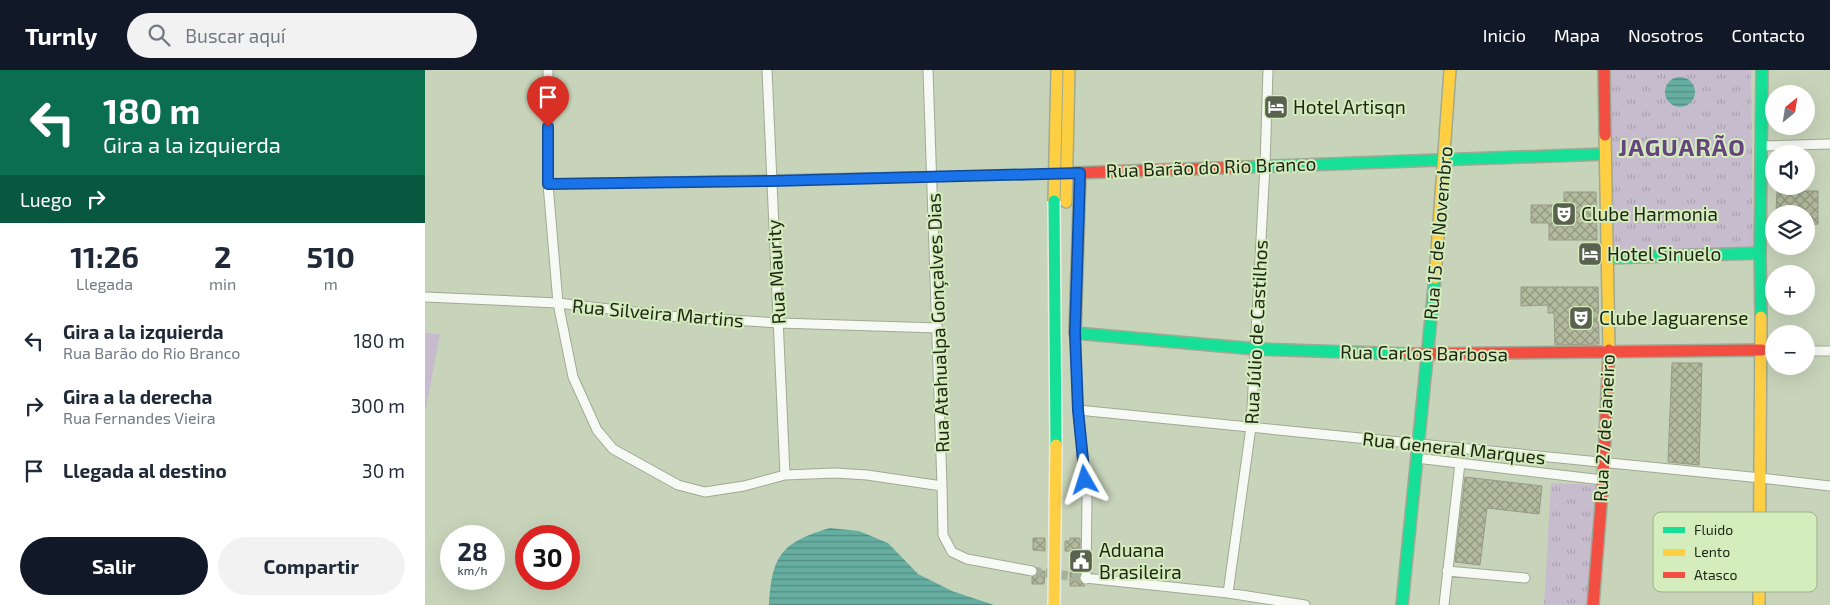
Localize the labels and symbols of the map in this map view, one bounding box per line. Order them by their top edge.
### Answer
pin [527,76,569,127]
north arrow [1765,85,1815,135]
hotel icon: Hotel Artisqn [1263,94,1289,120]
place label: Hotel Artisqn [1293,95,1406,118]
district label: JAGUARÃO [1618,132,1746,161]
street label: Rua 15 de Novembro [1418,145,1457,321]
street label: Rua Barão do Rio Branco [1105,151,1317,182]
street label: Rua Atahualpa Gonçalves Dias [921,193,955,453]
theatre icon: Clube Harmonia [1551,201,1577,227]
place label: Clube Harmonia [1581,202,1718,225]
street label: Rua Maurity [761,219,790,325]
street label: Rua Júlio de Castilhos [1239,239,1272,425]
hotel icon: Hotel Sinuelo [1577,241,1603,267]
place label: Hotel Sinuelo [1607,242,1721,265]
street label: Rua Silveira Martins [571,294,745,331]
theatre icon: Clube Jaguarense [1568,305,1594,331]
place label: Clube Jaguarense [1599,306,1748,329]
street label: Rua Carlos Barbosa [1340,340,1508,365]
street label: Rua 27 de Janeiro [1588,354,1619,502]
street label: Rua General Marques [1361,426,1547,469]
position arrow [1058,453,1110,505]
legend [1653,512,1817,592]
text: Fluido [1694,521,1733,538]
speed limit sign: 30 [515,525,580,590]
place label: Aduana Brasileira [1099,538,1182,583]
text: Lento [1694,543,1730,560]
public building icon: Aduana Brasileira [1068,548,1094,574]
text: Atasco [1694,566,1737,583]

